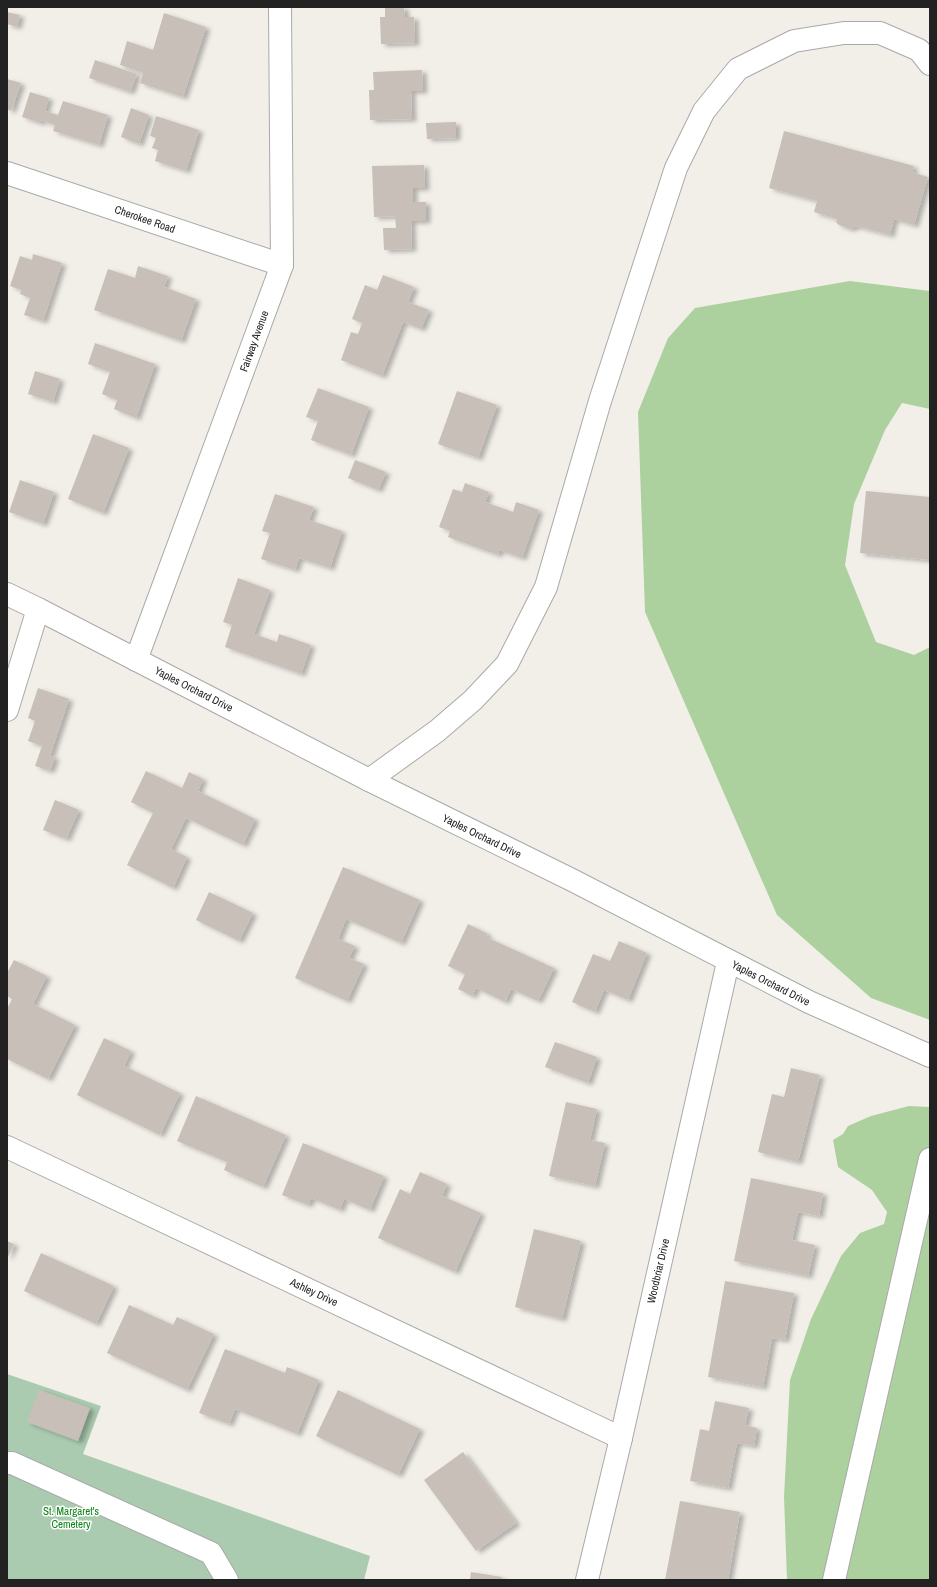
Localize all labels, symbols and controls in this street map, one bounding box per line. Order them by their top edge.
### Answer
street label: Cherokee Road [113,202,177,236]
street label: Fairway Avenue [236,308,272,374]
street label: Yaples Orchard Drive [152,663,236,715]
street label: Yaples Orchard Drive [440,811,524,861]
street label: Yaples Orchard Drive [729,957,813,1009]
street label: Woodbriar Drive [644,1237,672,1305]
street label: Ashley Drive [287,1274,340,1309]
park label: St. Margaret's Cemetery [43,1504,99,1531]

